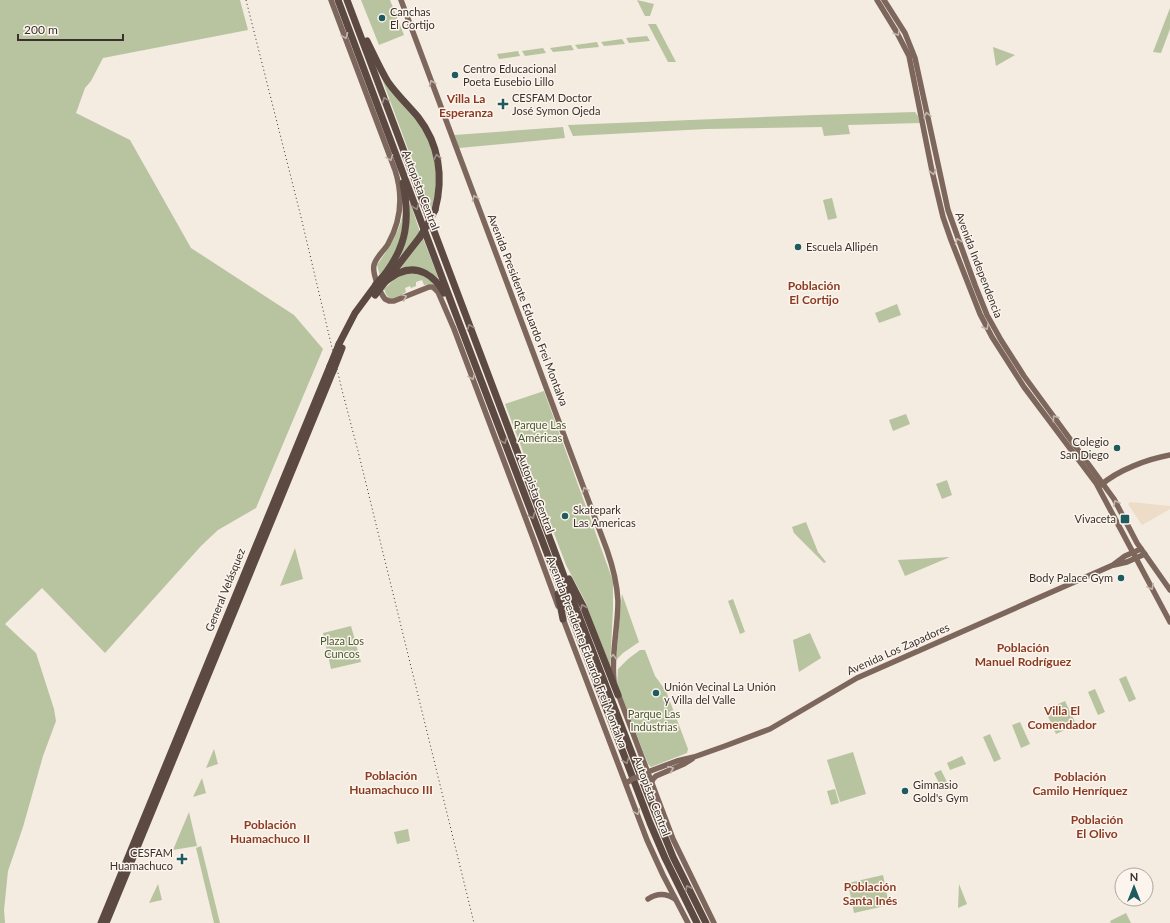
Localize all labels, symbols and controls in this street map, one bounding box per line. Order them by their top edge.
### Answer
place label: Canchas El Cortijo [390,5,435,31]
marker: Canchas El Cortijo [377,13,387,23]
scale bar [18,16,123,42]
text: 200 m [24,22,58,37]
one-way arrow [892,29,900,36]
one-way arrow [340,33,348,40]
place label: Centro Educacional Poeta Eusebio Lillo [463,62,556,88]
marker: Centro Educacional Poeta Eusebio Lillo [450,70,460,80]
one-way arrow [429,80,437,87]
district label: Villa La Esperanza [439,91,493,120]
place label: CESFAM Doctor José Symon Ojeda [512,91,600,117]
one-way arrow [382,97,390,104]
marker: CESFAM Doctor José Symon Ojeda [497,98,509,110]
one-way arrow [924,111,932,118]
street label: Autopista Central [400,148,443,232]
one-way arrow [433,154,441,160]
one-way arrow [386,155,394,162]
one-way arrow [928,169,936,175]
one-way arrow [471,195,479,202]
one-way arrow [411,204,419,211]
street label: Avenida Independencia [953,210,1006,320]
street label: Avenida Presidente Eduardo Frei Montalva [486,212,571,408]
one-way arrow [955,237,963,244]
place label: Escuela Allipén [806,240,878,253]
marker: Escuela Allipén [793,242,803,252]
district label: Población El Cortijo [788,278,840,307]
one-way arrow [400,294,408,302]
one-way arrow [467,323,475,330]
one-way arrow [982,323,989,330]
one-way arrow [468,373,476,380]
one-way arrow [1052,415,1059,422]
park label: Parque Las Américas [514,418,566,444]
place label: Colegio San Diego [1060,435,1109,461]
one-way arrow [500,438,508,445]
marker: Colegio San Diego [1112,443,1122,453]
street label: Autopista Central [515,451,558,535]
one-way arrow [582,487,590,494]
one-way arrow [1113,500,1121,507]
place label: Skatepark Las Americas [573,503,636,529]
marker: Skatepark Las Americas [560,511,570,521]
place label: Vivaceta [1075,512,1116,525]
one-way arrow [528,513,536,520]
marker: Vivaceta [1119,513,1131,525]
street label: General Velásquez [202,546,247,633]
street label: Avenida Presidente Eduardo Frei Montalva [545,554,630,750]
place label: Body Palace Gym [1029,571,1113,584]
marker: Body Palace Gym [1116,573,1126,583]
one-way arrow [1146,583,1154,590]
one-way arrow [580,603,588,611]
street label: Avenida Los Zapadores [844,620,951,677]
park label: Plaza Los Cuncos [320,634,364,660]
district label: Población Manuel Rodríguez [975,640,1072,669]
one-way arrow [609,654,618,660]
place label: Unión Vecinal La Unión y Villa del Valle [664,680,776,706]
marker: Unión Vecinal La Unión y Villa del Valle [651,688,661,698]
district label: Villa El Comendador [1027,703,1097,732]
park label: Parque Las Industrias [628,707,680,733]
street label: Autopista Central [631,754,674,838]
one-way arrow [621,757,629,764]
one-way arrow [668,766,675,774]
district label: Población Huamachuco III [349,768,433,797]
district label: Población Camilo Henríquez [1032,769,1128,798]
place label: Gimnasio Gold's Gym [913,778,968,804]
marker: Gimnasio Gold's Gym [900,786,910,796]
one-way arrow [632,809,640,816]
district label: Población El Olivo [1071,812,1123,841]
district label: Población Huamachuco II [230,817,310,846]
place label: CESFAM Huamachuco [110,846,173,872]
marker: CESFAM Huamachuco [176,853,188,865]
north arrow [1114,867,1154,907]
text: N [1130,870,1138,883]
district label: Población Santa Inés [843,879,897,908]
one-way arrow [686,885,693,892]

